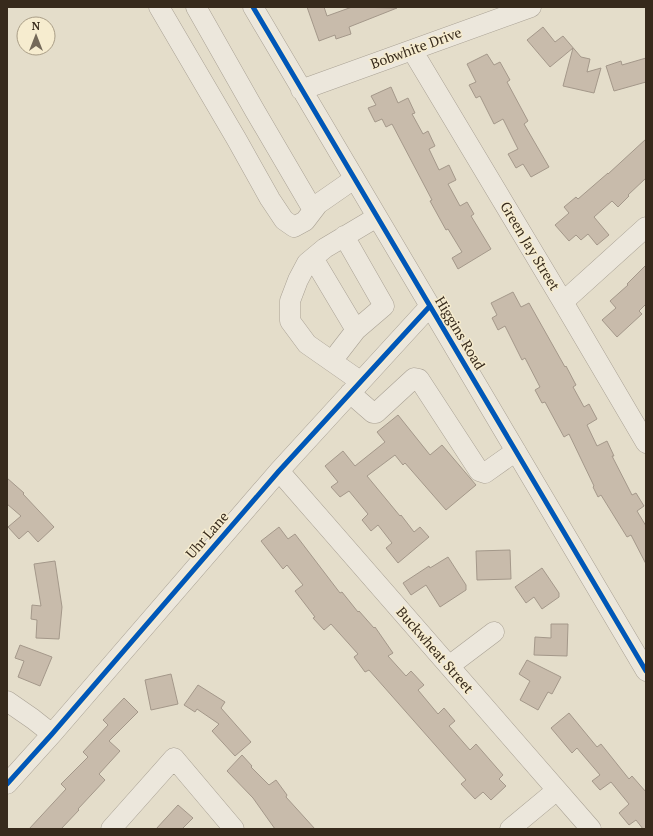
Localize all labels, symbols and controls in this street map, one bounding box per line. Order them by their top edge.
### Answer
north arrow [16,16,56,56]
text: N [32,19,41,33]
street label: Bobwhite Drive [368,22,464,73]
street label: Green Jay Street [496,198,565,294]
street label: Higgins Road [431,293,490,373]
street label: Uhr Lane [181,507,232,562]
street label: Buckwheat Street [392,602,479,698]

